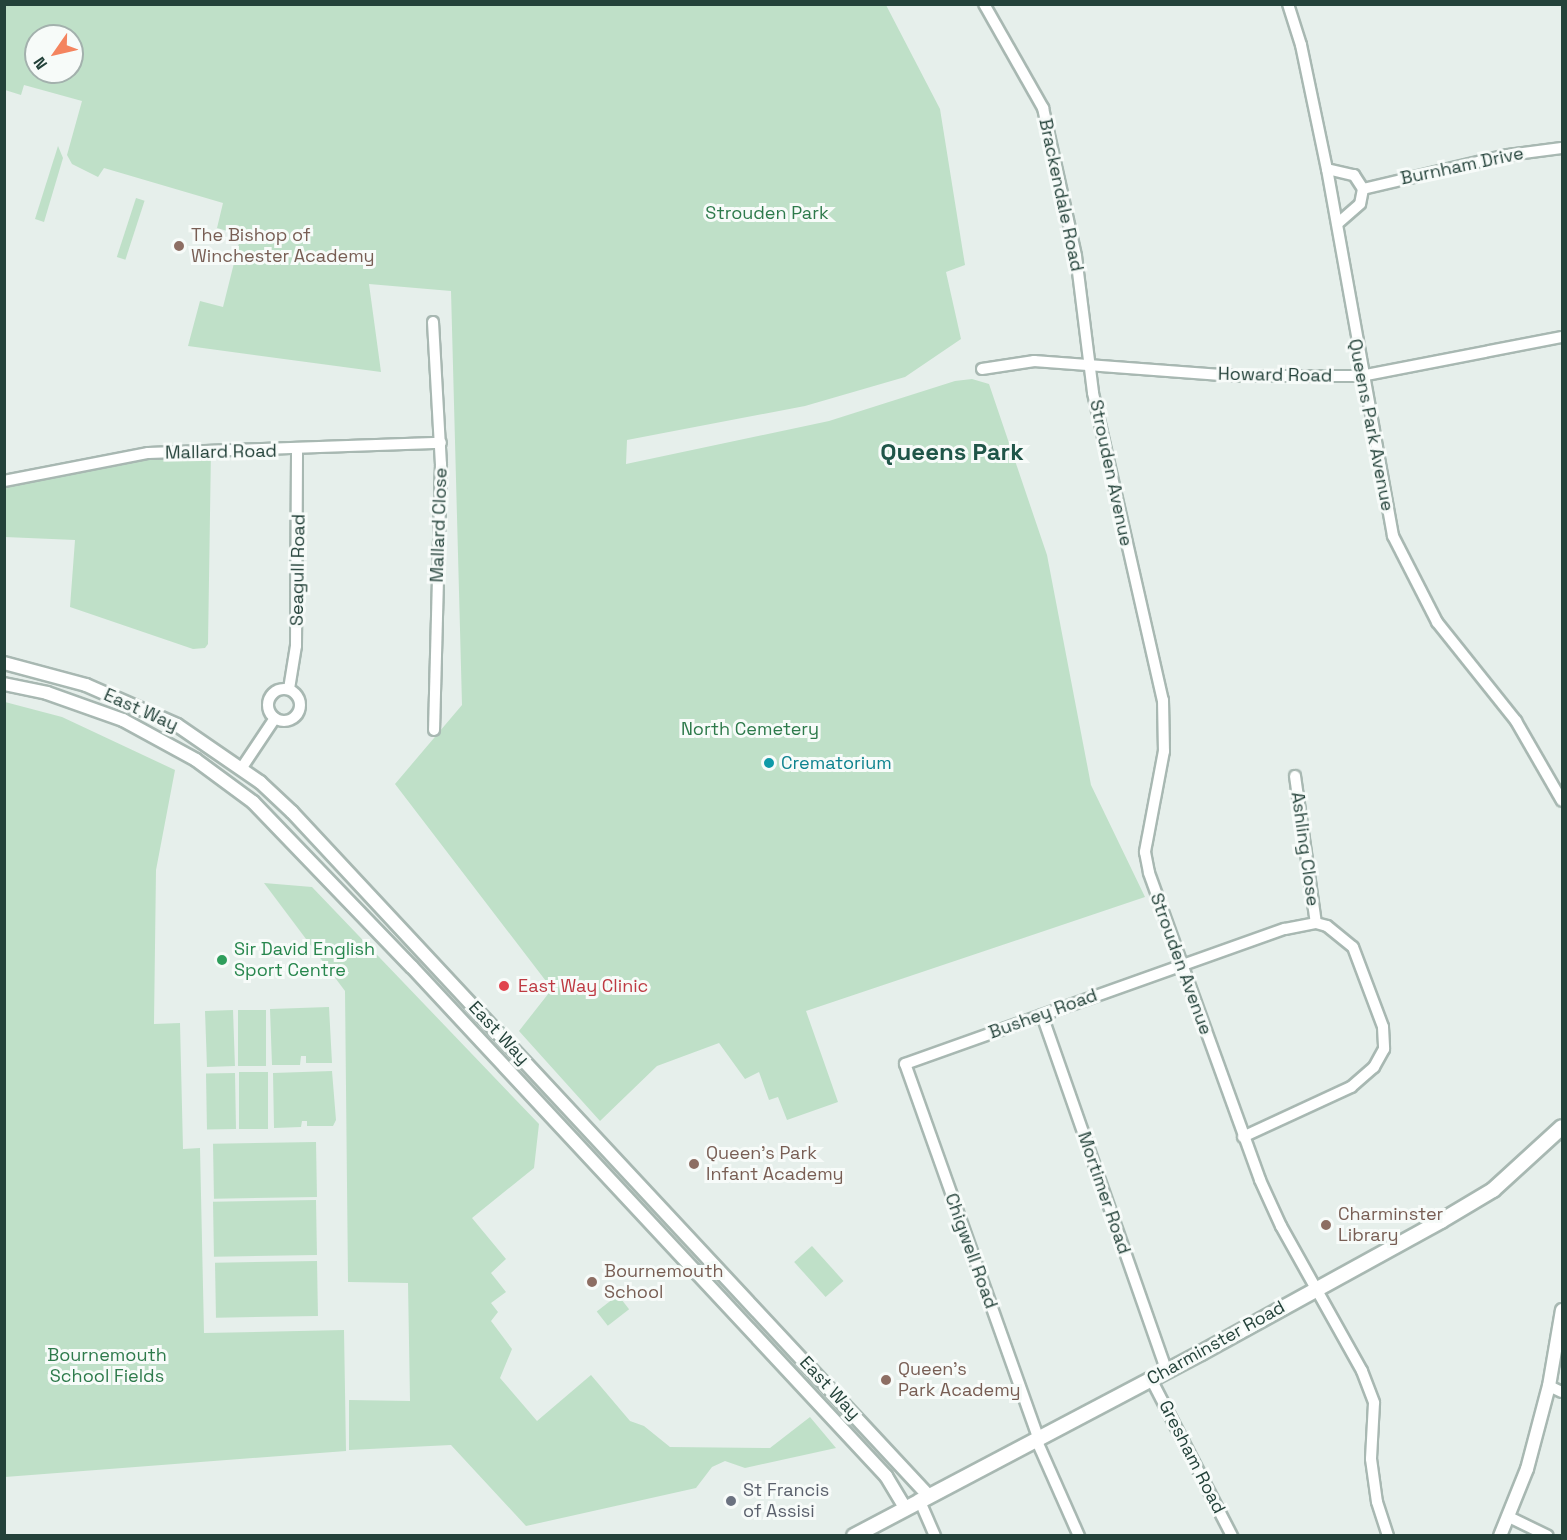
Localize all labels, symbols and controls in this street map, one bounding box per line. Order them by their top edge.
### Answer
north arrow [24,24,84,84]
text: N [29,53,52,74]
street label: Brackendale Road [1034,116,1088,274]
street label: Burnham Drive [1398,142,1526,190]
park label: Strouden Park [705,202,829,224]
place label: The Bishop of Winchester Academy [191,225,375,268]
marker: The Bishop of Winchester Academy [172,239,186,253]
street label: Queens Park Avenue [1344,337,1398,513]
street label: Howard Road [1218,363,1332,387]
street label: Strouden Avenue [1085,398,1137,548]
district label: Queens Park [880,438,1024,466]
street label: Mallard Road [165,440,277,464]
street label: Mallard Close [426,467,452,583]
street label: Seagull Road [286,514,310,626]
street label: East Way [100,684,182,736]
park label: North Cemetery [681,718,819,740]
place label: Crematorium [781,752,892,774]
marker: Crematorium [762,756,776,770]
street label: Ashling Close [1286,790,1324,908]
street label: Strouden Avenue [1145,890,1217,1038]
place label: Sir David English Sport Centre [234,939,375,982]
marker: Sir David English Sport Centre [215,953,229,967]
place label: East Way Clinic [518,975,649,997]
marker: East Way Clinic [495,977,513,995]
street label: Bushey Road [986,984,1100,1044]
street label: East Way [464,997,534,1069]
street label: Mortimer Road [1073,1129,1135,1257]
place label: Queen's Park Infant Academy [706,1143,844,1186]
marker: Queen's Park Infant Academy [687,1157,701,1171]
street label: Chigwell Road [940,1190,1002,1312]
place label: Charminster Library [1338,1204,1443,1246]
marker: Charminster Library [1319,1218,1333,1232]
place label: Bournemouth School [604,1261,723,1304]
marker: Bournemouth School [585,1275,599,1289]
street label: Charminster Road [1143,1296,1289,1390]
park label: Bournemouth School Fields [47,1345,167,1388]
street label: East Way [795,1352,865,1424]
place label: Queen's Park Academy [898,1359,1021,1402]
marker: Queen's Park Academy [879,1373,893,1387]
street label: Gresham Road [1154,1397,1230,1517]
place label: St Francis of Assisi [743,1480,829,1522]
marker: St Francis of Assisi [724,1494,738,1508]

